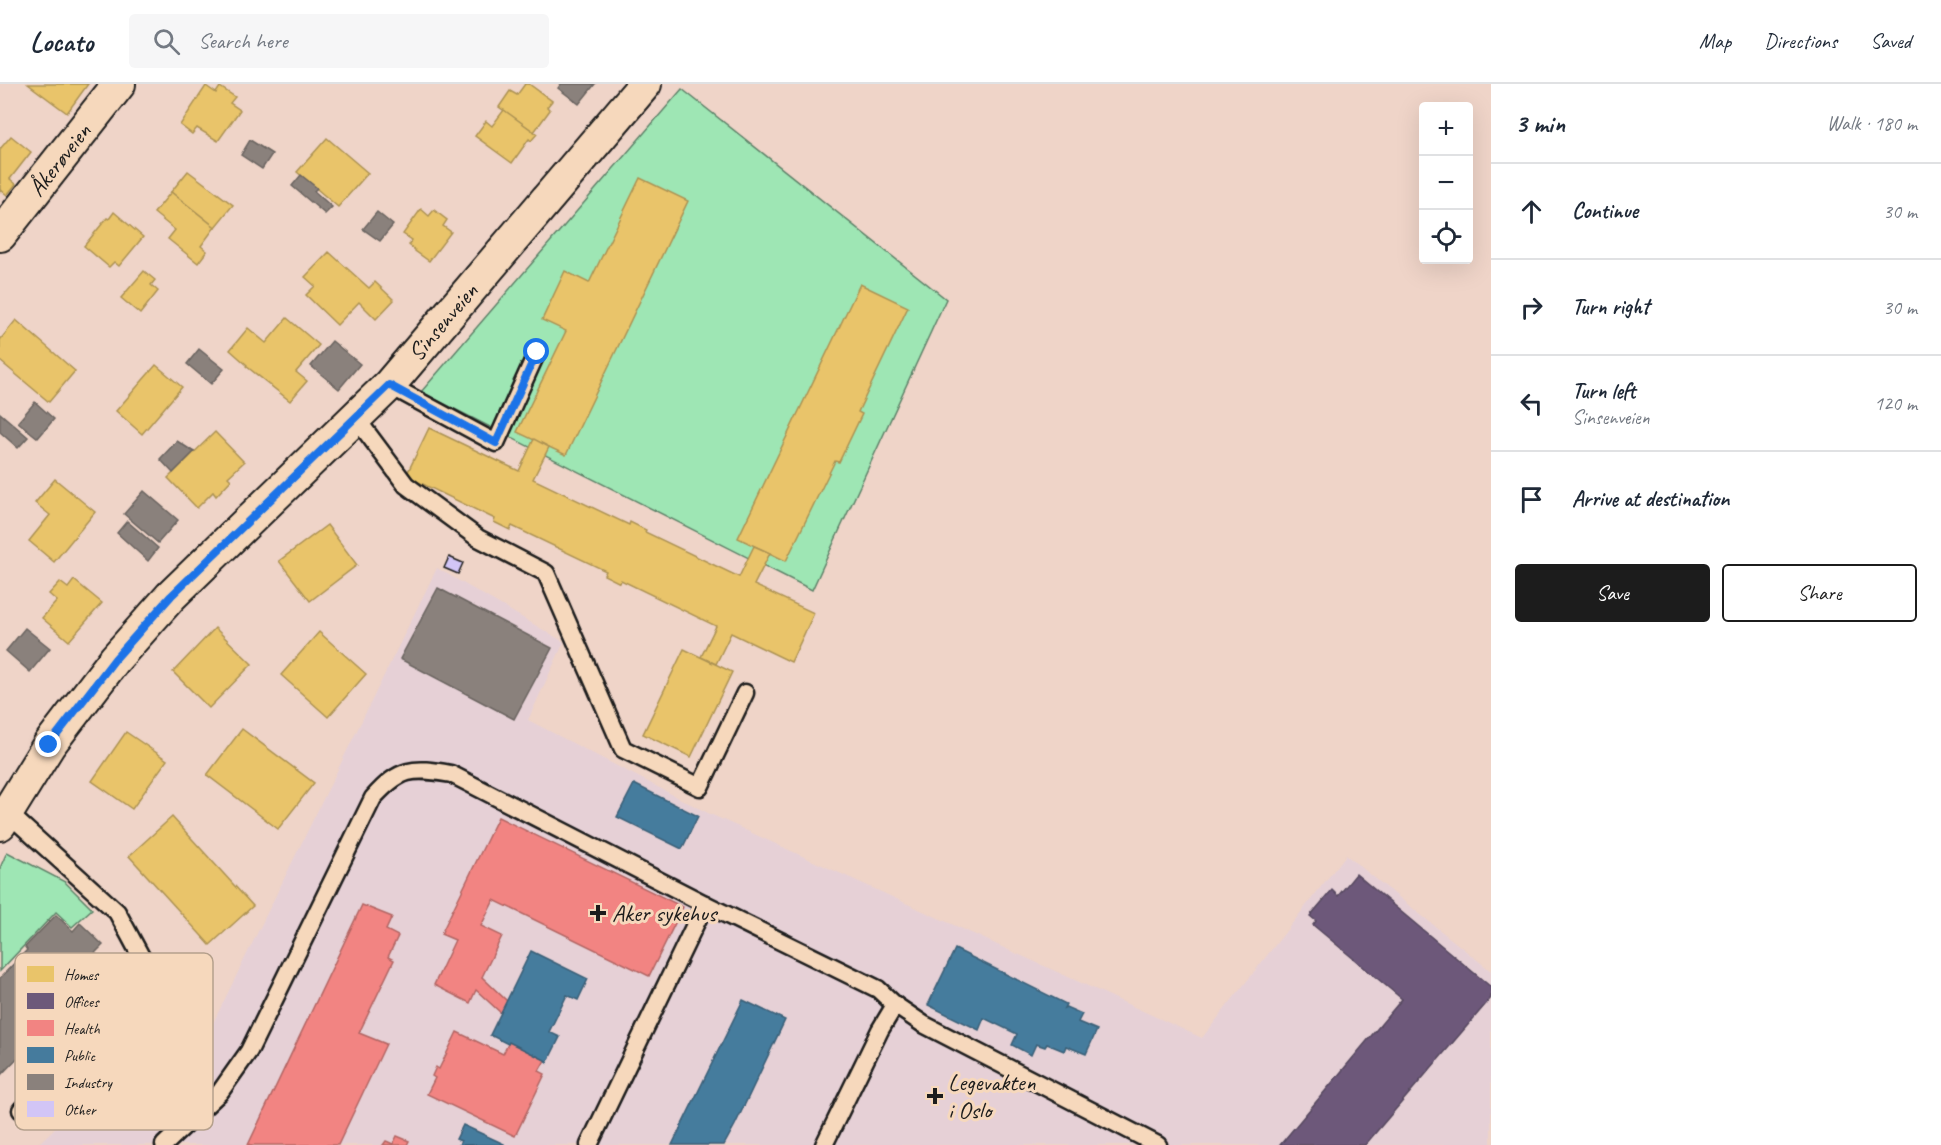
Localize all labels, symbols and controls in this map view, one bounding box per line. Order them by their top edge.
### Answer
search box [129,14,549,68]
text: Locato [30,24,93,59]
icon: search [150,25,183,58]
text: Search here [198,27,288,55]
text: Map [1699,28,1731,54]
text: Directions [1764,28,1837,54]
text: Saved [1870,28,1911,54]
map controls [1419,102,1473,264]
button: + [1419,102,1473,156]
text: 3 min [1515,107,1565,140]
text: Walk · 180 m [1827,111,1917,136]
street label: Åkerøveien [21,117,98,202]
button: − [1419,156,1473,210]
icon: ahead [1515,195,1548,228]
text: Continue [1572,197,1638,225]
text: 30 m [1883,199,1917,224]
button: locate [1419,210,1473,264]
street label: Sinsenveien [401,276,484,367]
icon: right [1515,291,1548,324]
text: Turn right [1572,293,1649,321]
text: 30 m [1883,295,1917,320]
route start [523,338,549,364]
text: Turn left [1572,377,1636,405]
icon: left [1515,387,1548,420]
text: 120 m [1874,391,1917,416]
text: Sinsenveien [1572,405,1650,430]
icon: arrive [1515,483,1548,516]
text: Arrive at destination [1572,485,1729,513]
button: Save [1515,564,1710,622]
button: Share [1722,564,1917,622]
route end [35,731,61,757]
place label: Aker sykehus [612,898,719,928]
marker: Aker sykehus [589,904,607,922]
legend [15,953,213,1130]
text: Homes [64,965,100,985]
text: Offices [64,992,100,1012]
text: Health [64,1019,101,1039]
text: Public [64,1046,96,1066]
place label: Legevakten i Oslo [948,1067,1036,1125]
text: Industry [64,1073,113,1093]
marker: Legevakten i Oslo [926,1087,944,1105]
text: Other [64,1100,97,1120]

